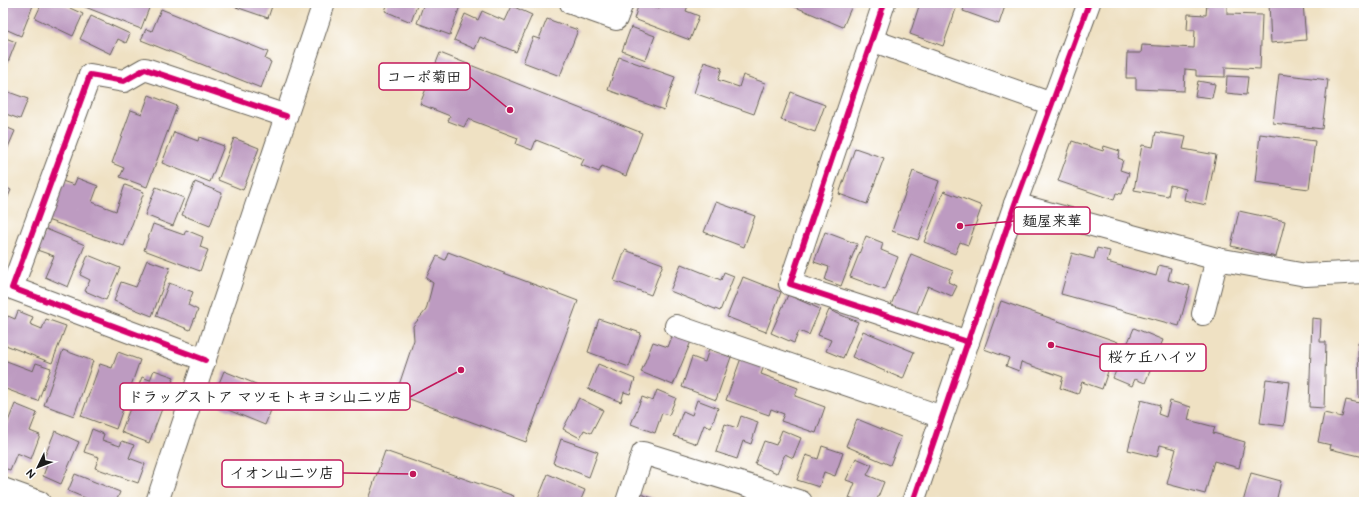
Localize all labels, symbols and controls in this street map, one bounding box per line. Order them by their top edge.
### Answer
callout: コーポ菊田 [379,63,470,90]
text: コーポ菊田 [386,68,462,87]
callout: 麺屋来華 [1014,207,1090,234]
text: 麺屋来華 [1022,212,1082,231]
callout: 桜ケ丘ハイツ [1100,344,1206,371]
text: 桜ケ丘ハイツ [1108,348,1198,367]
callout: ドラッグストア マツモトキヨシ山二ツ店 [120,383,410,410]
text: ドラッグストア マツモトキヨシ山二ツ店 [128,388,402,407]
north arrow [18,447,58,487]
callout: イオン山二ツ店 [222,460,343,487]
text: イオン山二ツ店 [230,464,334,483]
text: N [23,466,39,481]

